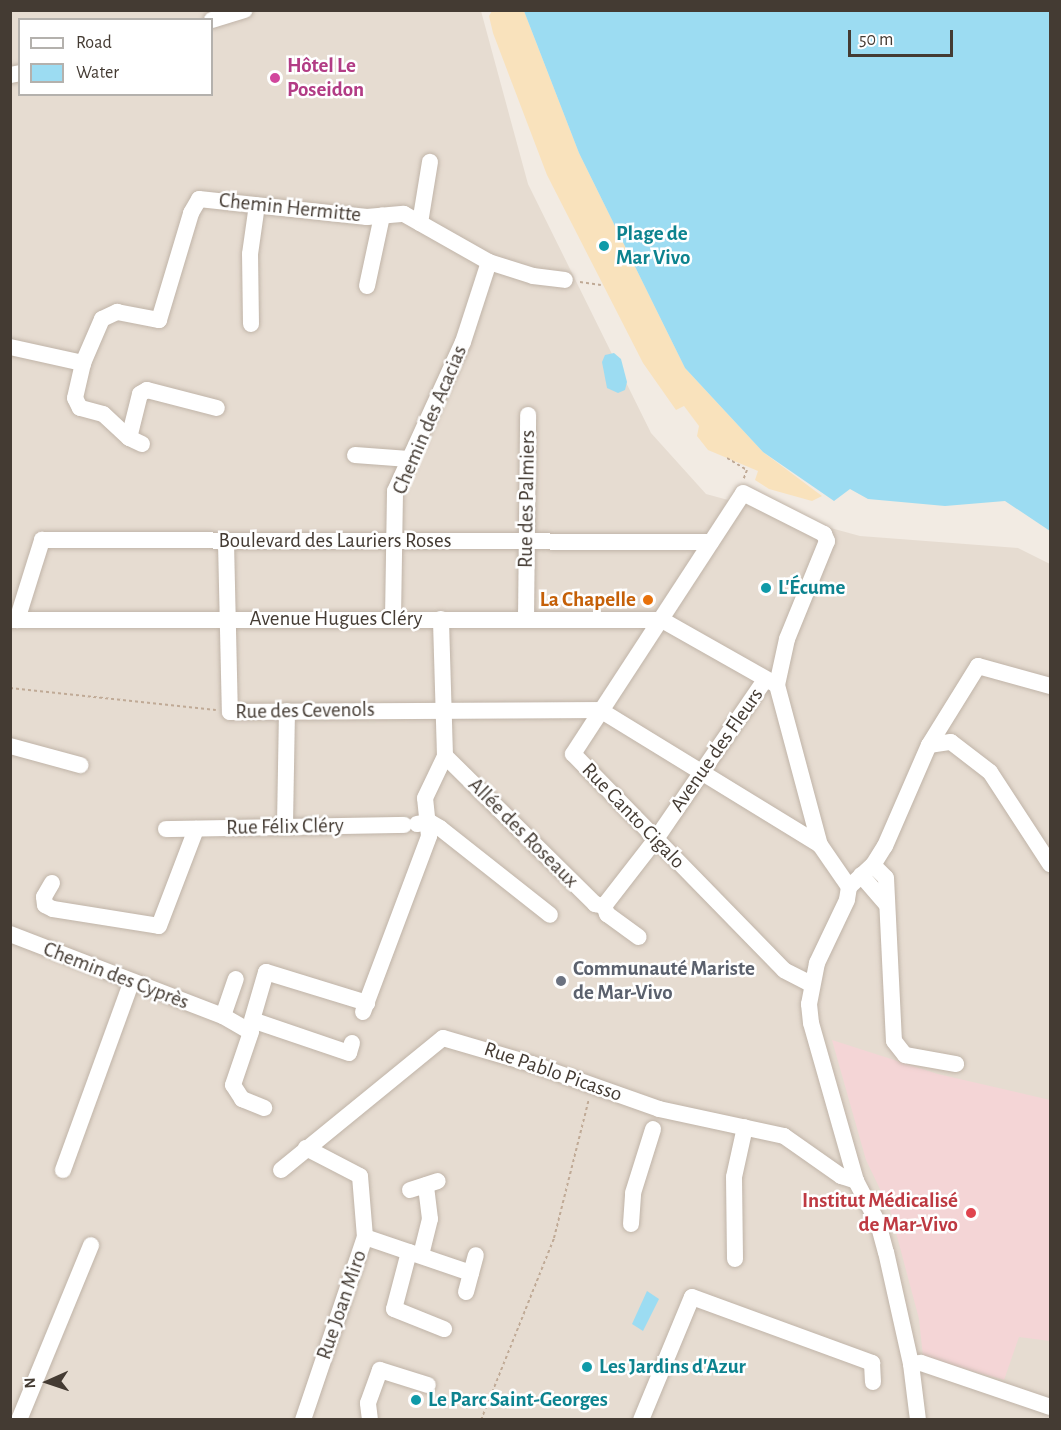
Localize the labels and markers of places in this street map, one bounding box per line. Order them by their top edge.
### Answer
place label: Hôtel Le Poseidon [287,53,364,103]
marker: Hôtel Le Poseidon [268,71,282,85]
place label: Plage de Mar Vivo [616,221,690,271]
marker: Plage de Mar Vivo [597,239,611,253]
place label: L'Écume [778,575,845,601]
marker: L'Écume [759,581,773,595]
place label: La Chapelle [540,587,636,613]
marker: La Chapelle [641,593,655,607]
place label: Communauté Mariste de Mar-Vivo [573,956,755,1006]
marker: Communauté Mariste de Mar-Vivo [554,974,568,988]
place label: Institut Médicalisé de Mar-Vivo [802,1188,958,1238]
marker: Institut Médicalisé de Mar-Vivo [962,1204,980,1222]
place label: Les Jardins d'Azur [599,1354,746,1380]
marker: Les Jardins d'Azur [580,1360,594,1374]
place label: Le Parc Saint-Georges [428,1387,608,1413]
marker: Le Parc Saint-Georges [409,1393,423,1407]

